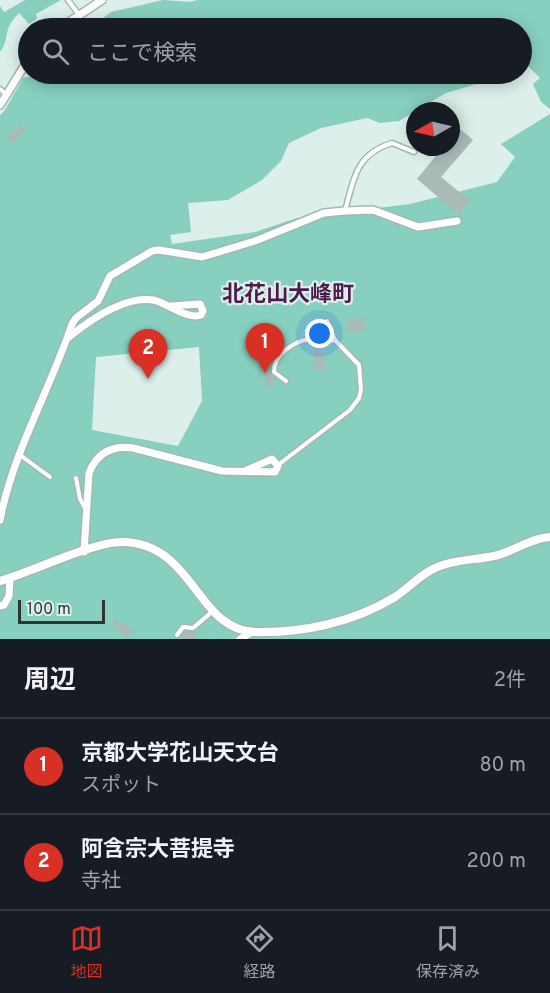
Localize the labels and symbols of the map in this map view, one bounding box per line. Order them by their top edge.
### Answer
north arrow [406,102,460,156]
district label: 北花山大峰町 [222,282,354,309]
your location [305,319,334,348]
pin: 1 [246,324,284,373]
pin: 2 [128,330,168,379]
scale bar [18,597,105,624]

